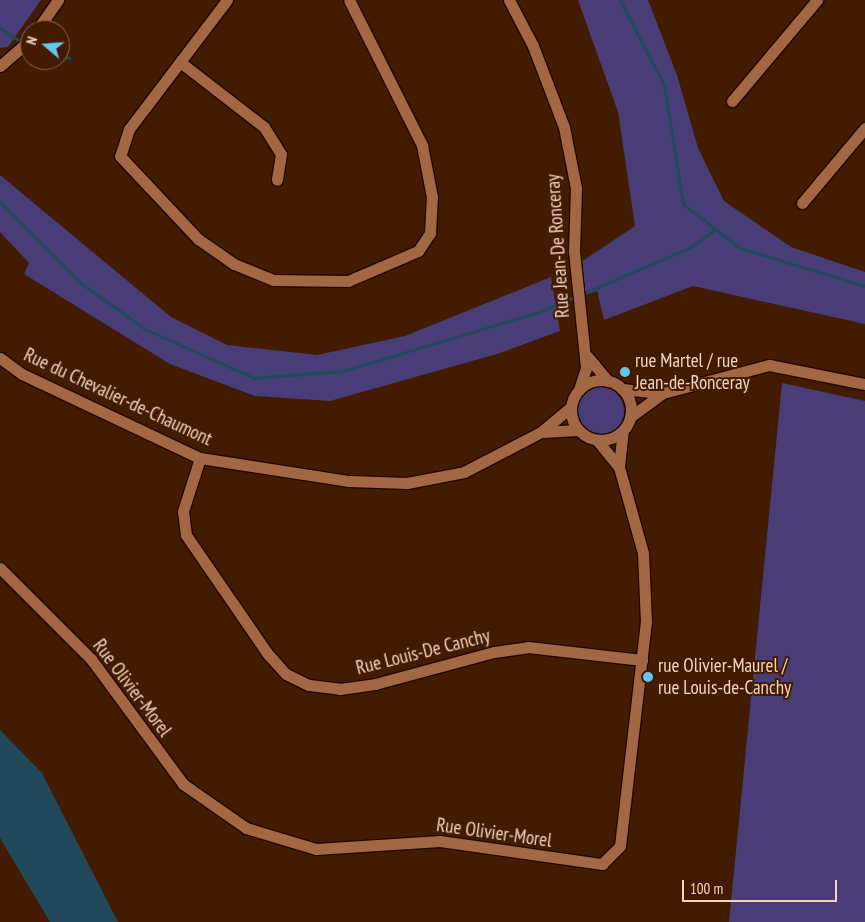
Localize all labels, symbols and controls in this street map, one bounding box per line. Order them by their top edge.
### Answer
north arrow [20,20,70,70]
text: N [22,34,41,47]
street label: Rue Jean-De Ronceray [542,173,574,319]
street label: Rue du Chevalier-de-Chaumont [20,343,216,451]
place label: rue Martel / rue Jean-de-Ronceray [635,350,750,394]
marker: rue Martel / rue Jean-de-Ronceray [619,366,631,378]
street label: Rue Louis-De Canchy [354,624,492,680]
street label: Rue Olivier-Morel [88,635,176,741]
place label: rue Olivier-Maurel / rue Louis-de-Canchy [658,655,791,699]
marker: rue Olivier-Maurel / rue Louis-de-Canchy [642,671,654,683]
street label: Rue Olivier-Morel [435,814,553,852]
scale bar [685,870,840,902]
text: 100 m [690,879,723,898]

